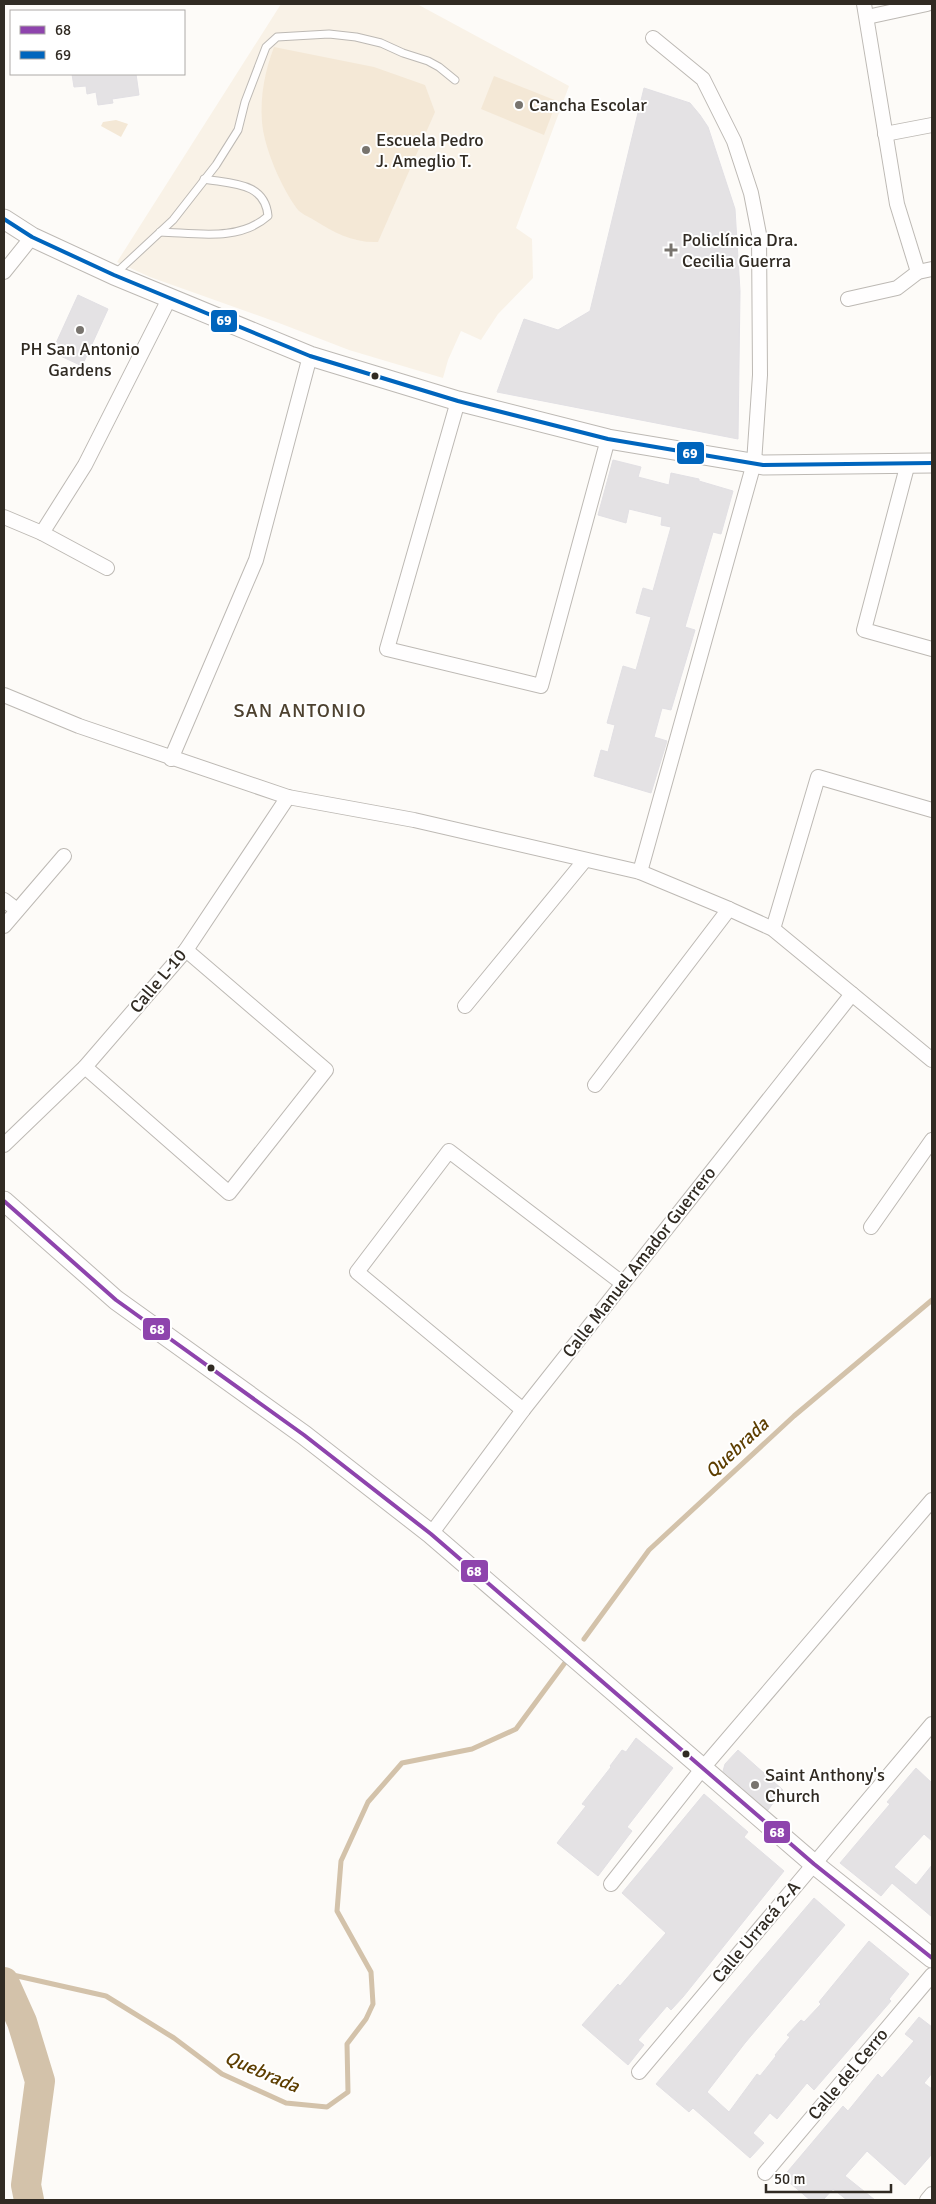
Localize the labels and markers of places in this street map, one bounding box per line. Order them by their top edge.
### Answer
place label: Cancha Escolar [529,94,647,116]
marker: Cancha Escolar [513,99,525,111]
place label: Escuela Pedro J. Ameglio T. [376,129,484,172]
marker: Escuela Pedro J. Ameglio T. [360,144,372,156]
place label: Policlínica Dra. Cecilia Guerra [682,229,798,272]
marker: Policlínica Dra. Cecilia Guerra [664,243,678,257]
marker: PH San Antonio Gardens [74,324,86,336]
place label: PH San Antonio Gardens [20,338,140,381]
unlabelled marker [370,371,380,381]
unlabelled marker [206,1363,216,1373]
unlabelled marker [681,1749,691,1759]
place label: Saint Anthony's Church [765,1764,885,1807]
marker: Saint Anthony's Church [749,1779,761,1791]

